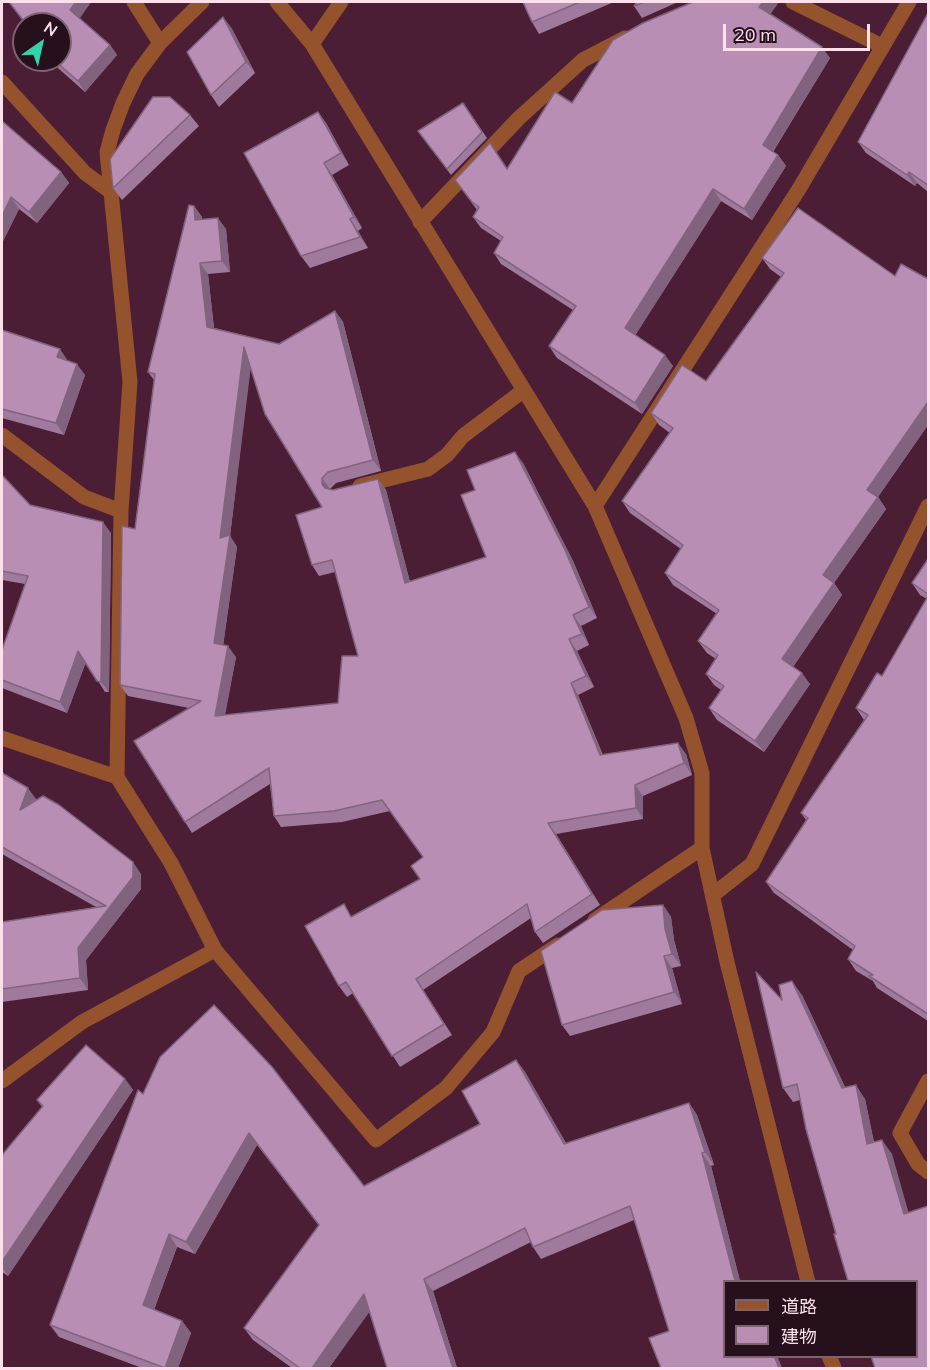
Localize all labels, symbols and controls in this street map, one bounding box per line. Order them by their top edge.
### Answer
north arrow [12,12,72,72]
scale bar [726,12,873,50]
text: N [40,17,62,40]
text: 20 m [734,23,776,46]
legend [723,1280,918,1358]
text: 道路 [781,1295,817,1318]
text: 建物 [781,1325,817,1348]

